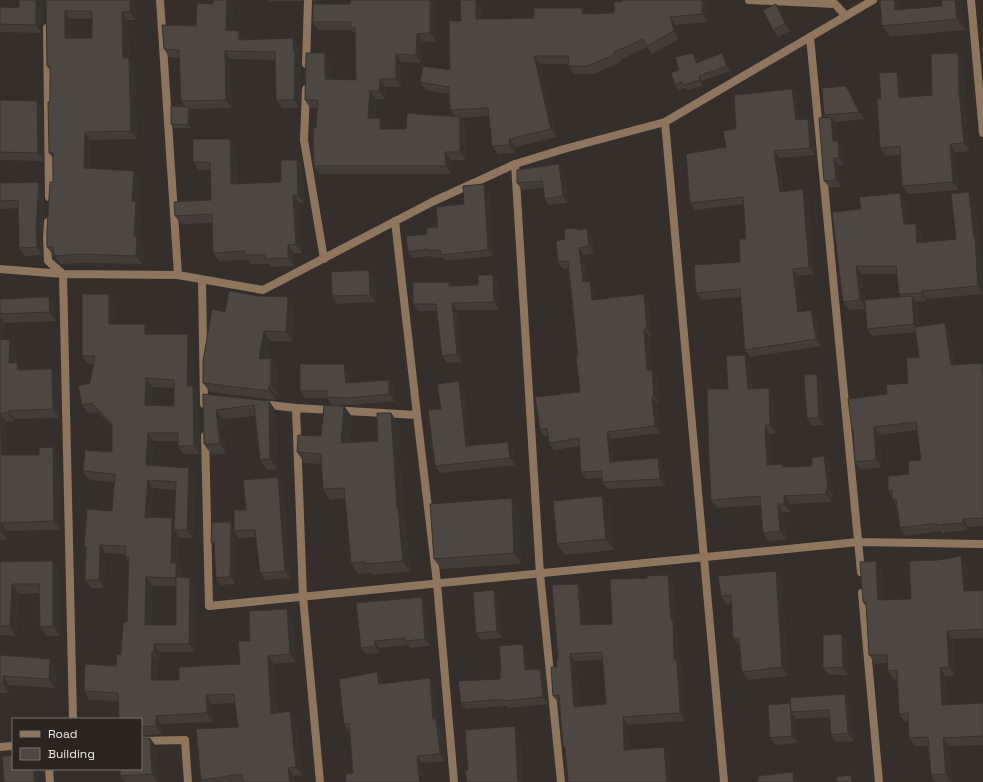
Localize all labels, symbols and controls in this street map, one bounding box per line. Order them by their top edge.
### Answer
legend [12,718,142,770]
text: Road [48,726,77,742]
text: Building [48,746,95,762]

